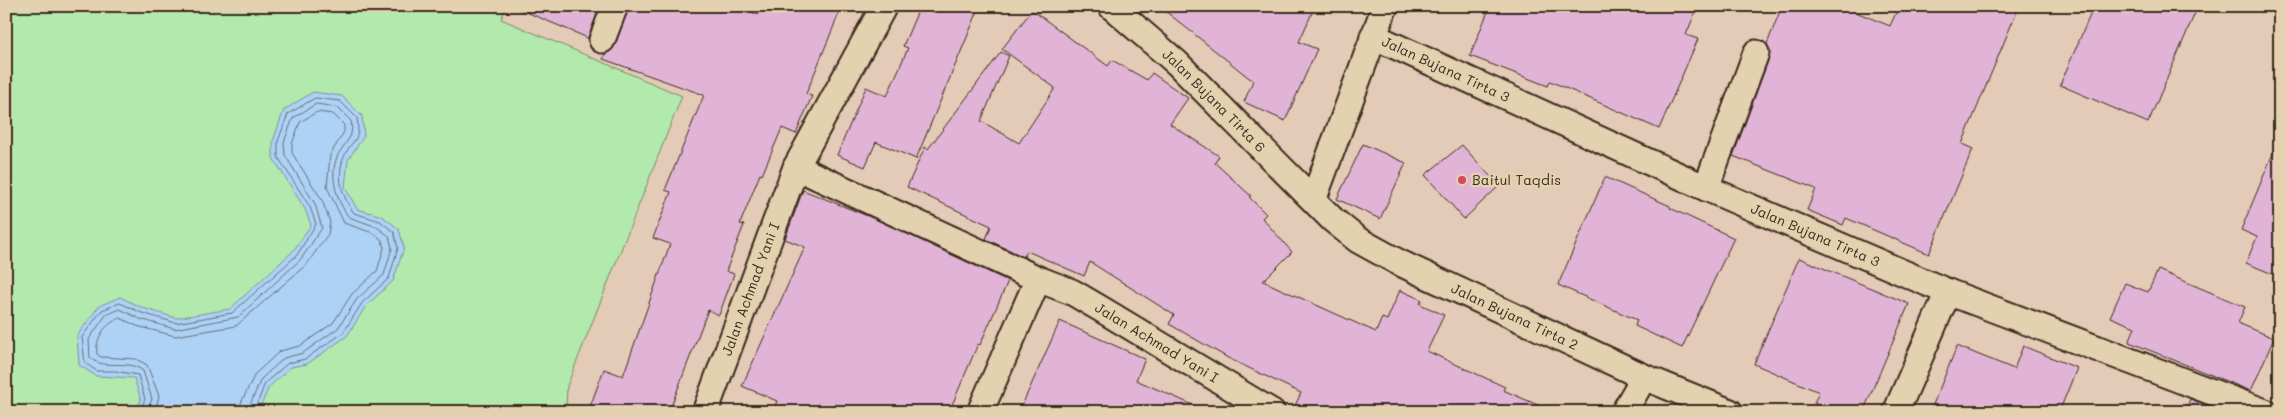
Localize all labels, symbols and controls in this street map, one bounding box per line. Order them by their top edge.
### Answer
street label: Jalan Bujana Tirta 3 [1379,31,1513,106]
street label: Jalan Bujana Tirta 6 [1159,45,1270,156]
place label: Baitul Taqdis [1472,170,1561,189]
marker: Baitul Taqdis [1456,174,1468,186]
street label: Jalan Bujana Tirta 3 [1748,198,1883,271]
street label: Jalan Achmad Yani I [717,220,784,358]
street label: Jalan Bujana Tirta 2 [1448,278,1581,354]
street label: Jalan Achmad Yani I [1092,298,1222,387]

